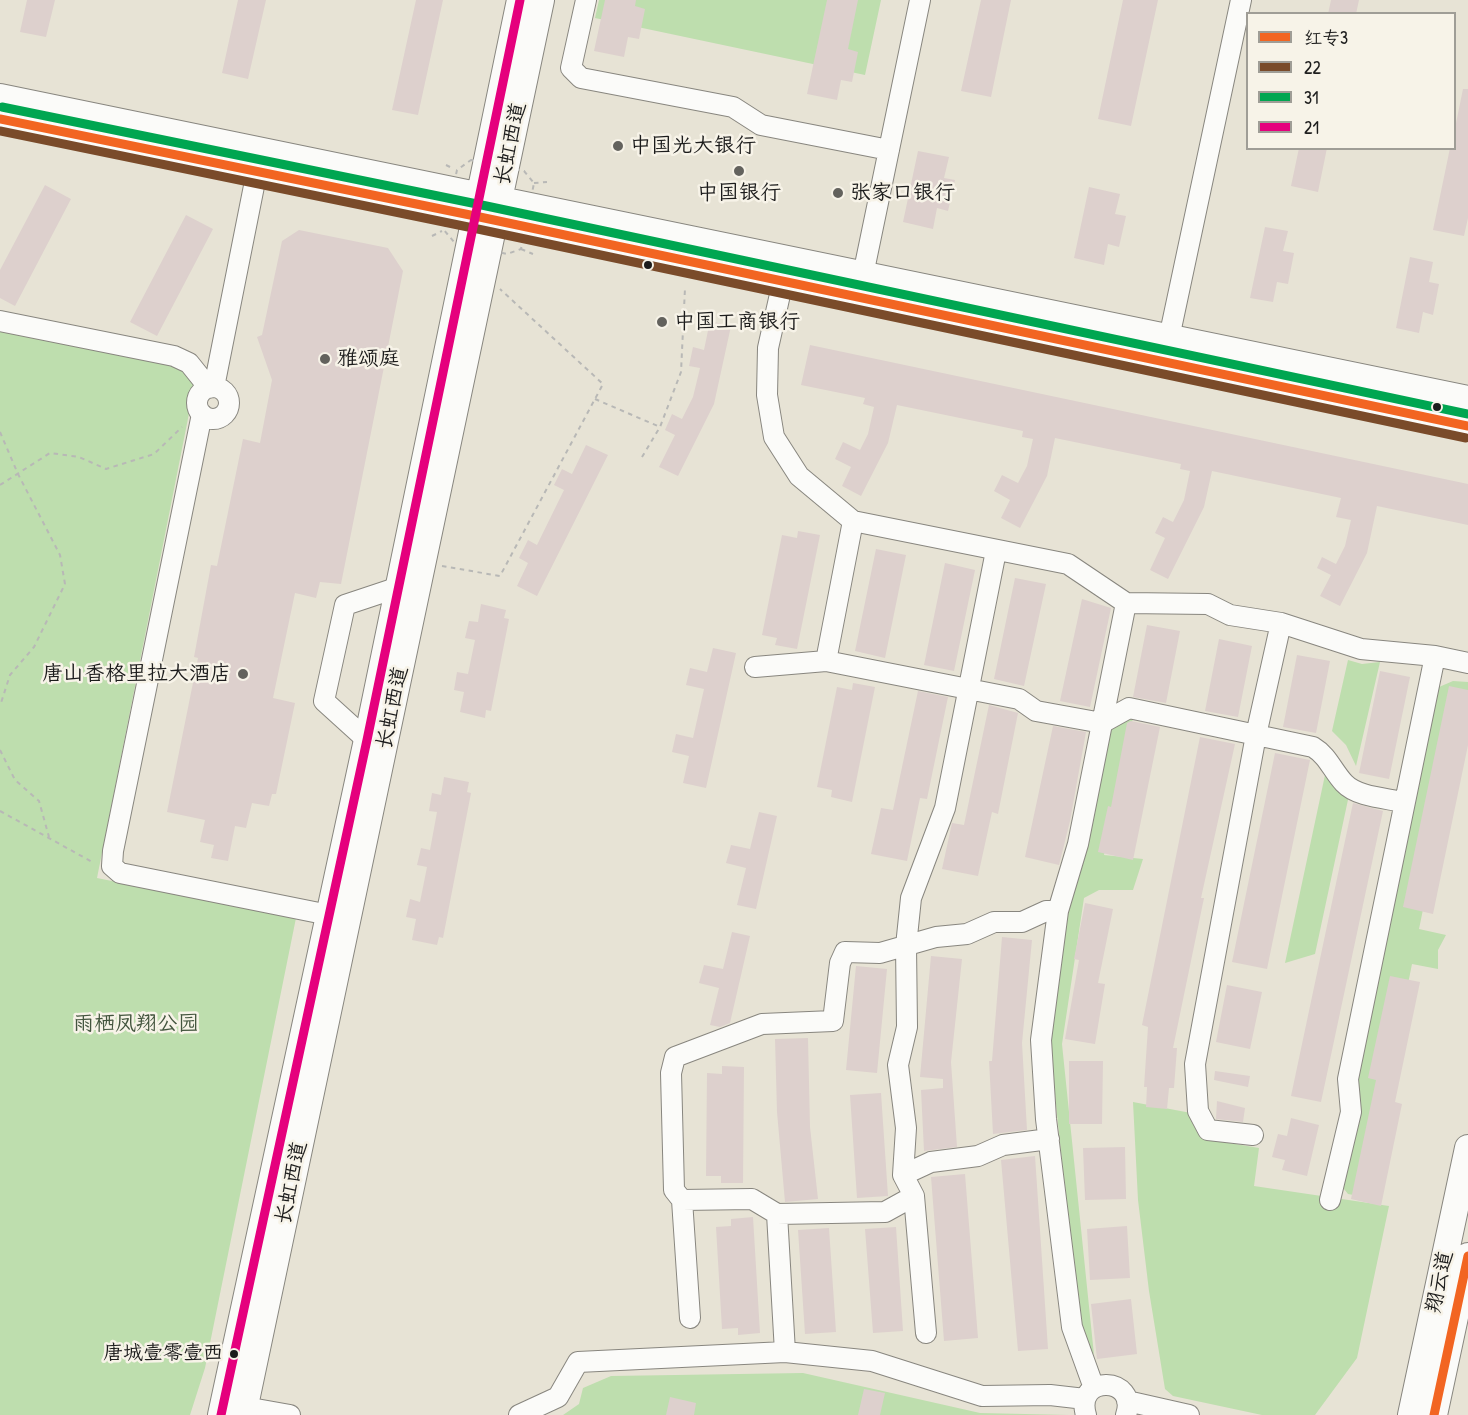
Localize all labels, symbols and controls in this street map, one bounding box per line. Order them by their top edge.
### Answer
legend [1246,12,1456,150]
text: 红专3 [1304,25,1348,50]
text: 22 [1304,55,1321,80]
text: 31 [1304,85,1319,110]
street label: 长虹西道 [490,100,532,188]
text: 21 [1304,115,1319,140]
place label: 中国光大银行 [630,133,756,159]
marker: 中国光大银行 [611,139,625,153]
marker: 中国银行 [732,164,746,178]
place label: 中国银行 [697,180,781,206]
place label: 张家口银行 [850,180,955,206]
marker: 张家口银行 [831,186,845,200]
unlabelled marker [642,259,654,271]
place label: 中国工商银行 [674,309,800,335]
marker: 中国工商银行 [655,315,669,329]
place label: 雅颂庭 [337,346,400,372]
marker: 雅颂庭 [318,352,332,366]
unlabelled marker [1431,401,1443,413]
place label: 唐山香格里拉大酒店 [42,661,231,687]
street label: 长虹西道 [372,664,414,752]
marker: 唐山香格里拉大酒店 [236,667,250,681]
park label: 雨栖凤翔公园 [73,1011,199,1037]
street label: 长虹西道 [271,1139,313,1227]
street label: 翔云道 [1421,1249,1459,1315]
place label: 唐城壹零壹西 [103,1342,223,1366]
marker: 唐城壹零壹西 [228,1348,240,1360]

